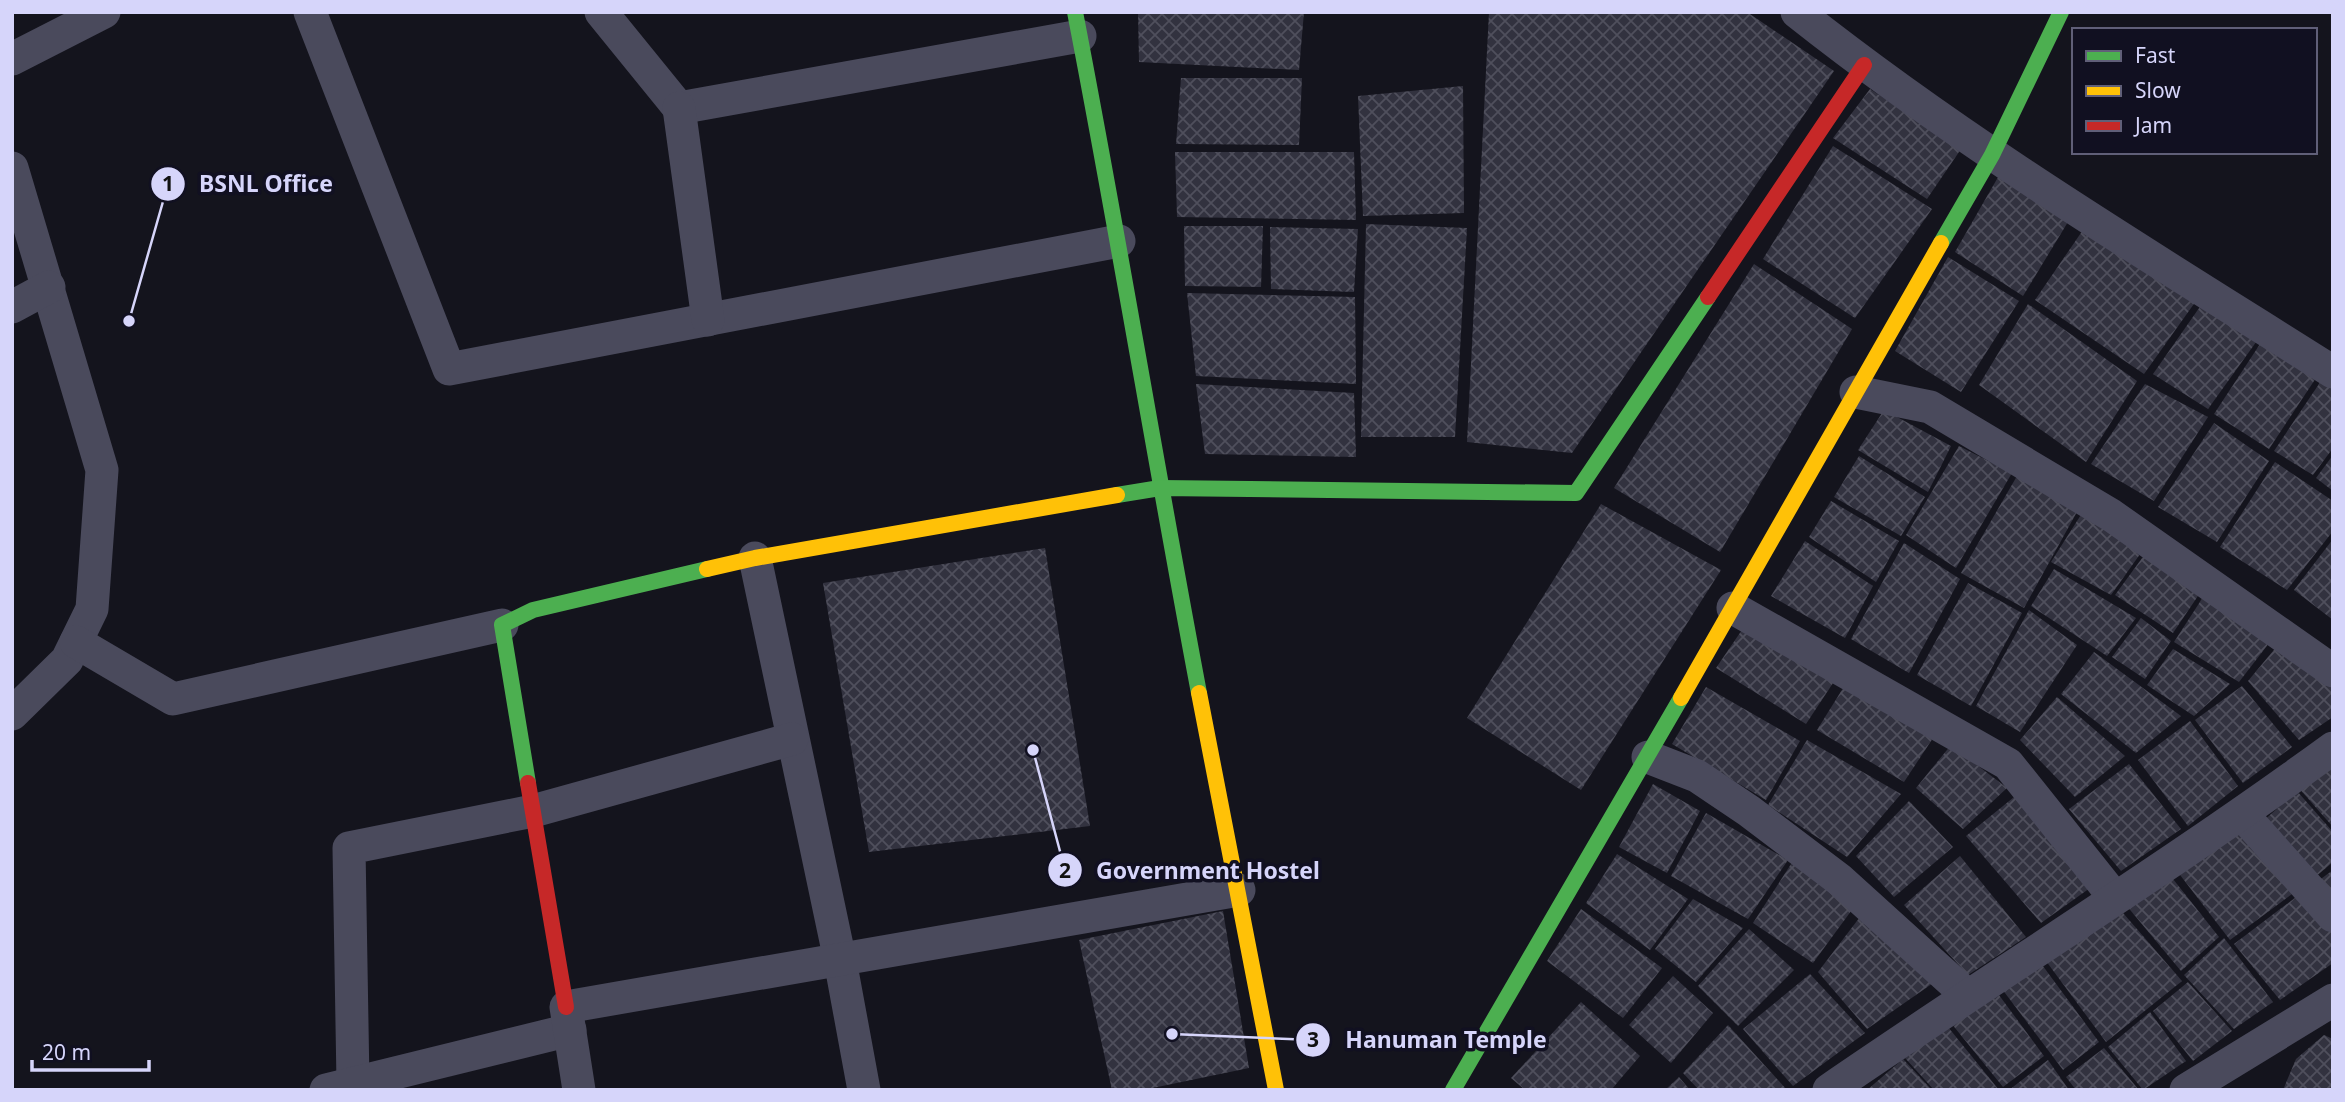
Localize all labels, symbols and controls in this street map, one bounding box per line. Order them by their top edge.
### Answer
legend [2072,28,2317,154]
text: Fast [2135,41,2176,69]
text: Slow [2135,76,2181,104]
text: Jam [2133,111,2172,139]
callout: BSNL Office [150,162,347,206]
text: BSNL Office [199,167,333,199]
text: 1 [162,169,174,197]
callout: Government Hostel [1047,848,1334,892]
text: Government Hostel [1096,854,1320,886]
text: 2 [1059,856,1071,884]
callout: Hanuman Temple [1296,1018,1560,1062]
text: Hanuman Temple [1345,1023,1547,1055]
text: 3 [1307,1025,1319,1053]
scale bar [32,1028,149,1072]
text: 20 m [42,1038,91,1066]

